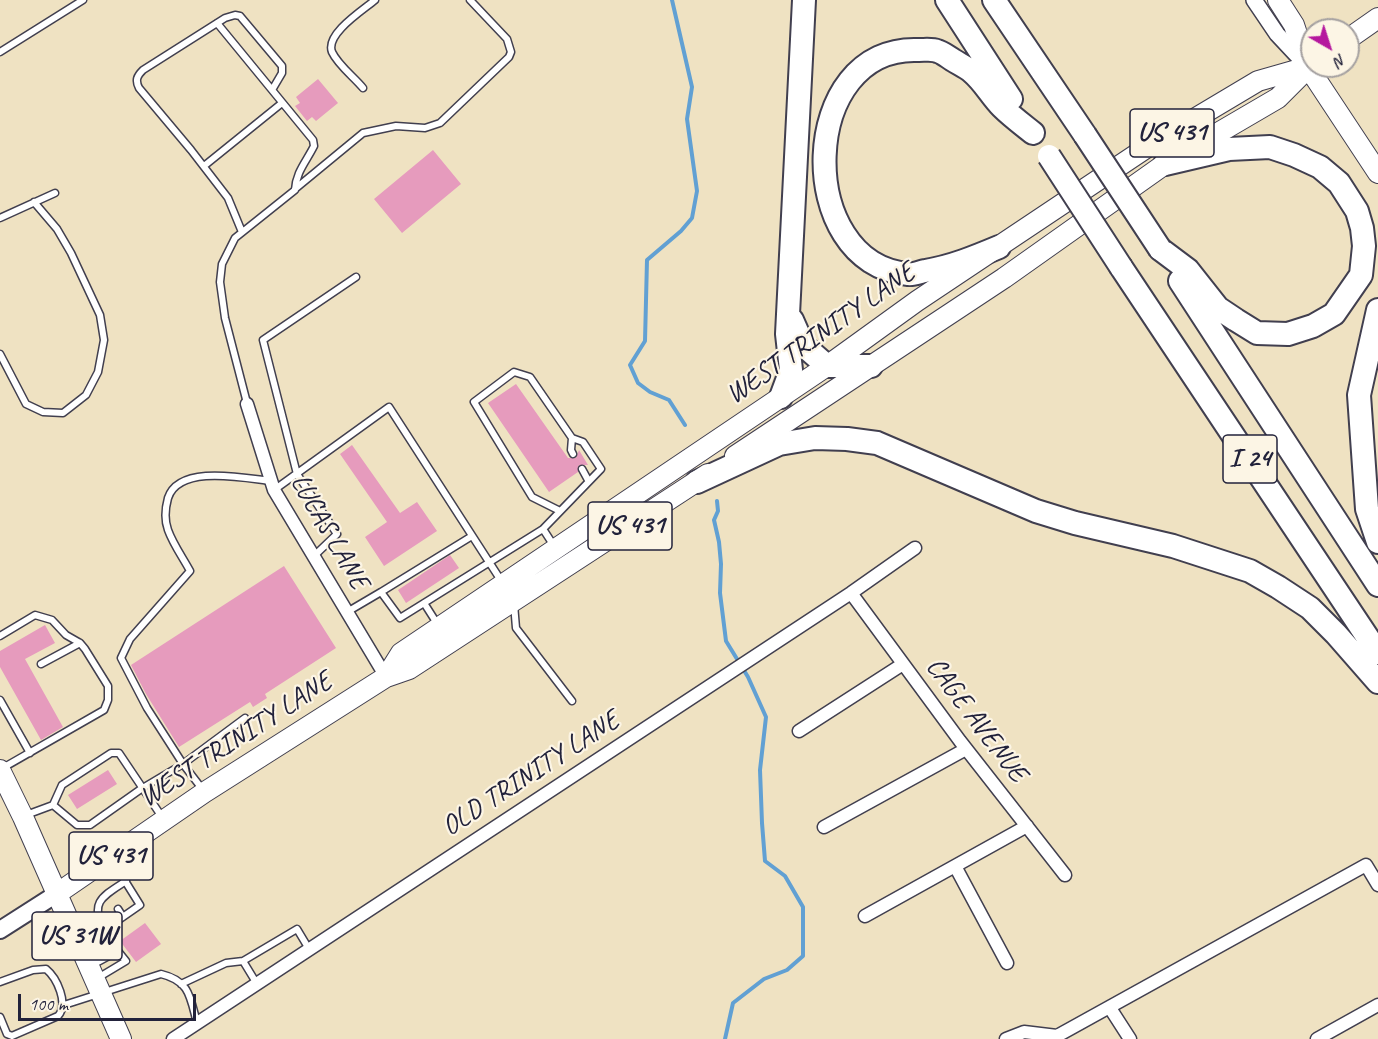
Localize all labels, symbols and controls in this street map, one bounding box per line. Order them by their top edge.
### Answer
north arrow [1300,18,1360,78]
text: N [1330,50,1350,71]
road number: US 431 [1130,109,1214,157]
street label: WEST TRINITY LANE [720,256,922,412]
road number: I 24 [1223,435,1277,483]
street label: LUCAS LANE [282,468,376,596]
road number: US 431 [588,502,672,550]
street label: CAGE AVENUE [918,651,1034,789]
street label: WEST TRINITY LANE [133,665,339,815]
street label: OLD TRINITY LANE [436,704,626,844]
road number: US 431 [69,832,153,880]
road number: US 31W [32,912,122,960]
scale bar [21,982,200,1020]
text: 100 m [29,993,68,1015]

